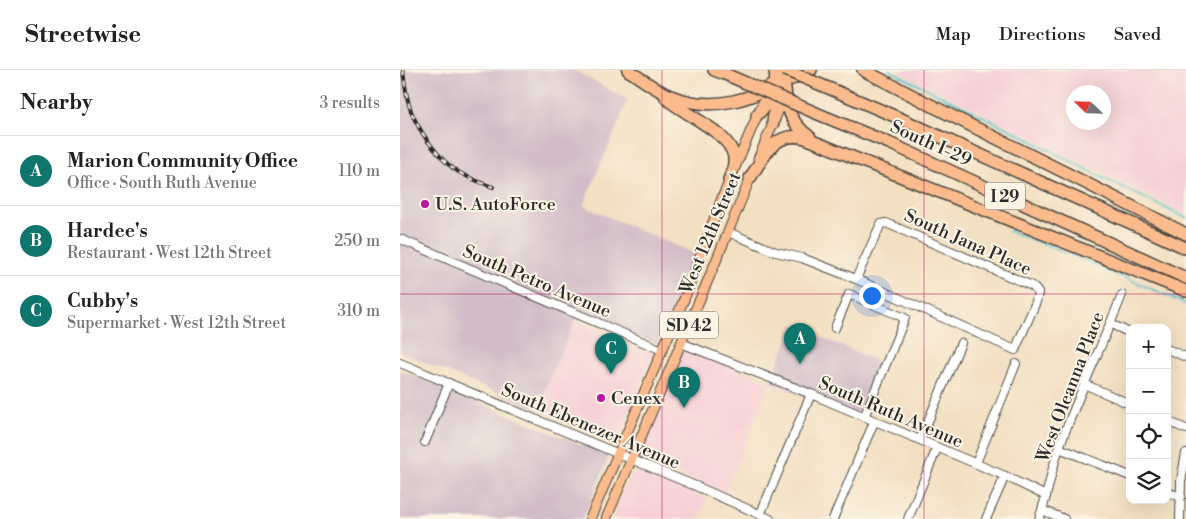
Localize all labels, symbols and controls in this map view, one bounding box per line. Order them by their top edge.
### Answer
text: Streetwise [25,20,141,50]
text: Map [935,23,971,46]
text: Directions [999,23,1086,46]
text: Saved [1114,23,1161,46]
north arrow [1066,85,1111,130]
text: Nearby [20,90,93,116]
text: 3 results [319,93,380,113]
street label: South I-29 [886,115,975,172]
text: Marion Community Office [67,149,298,173]
text: A [30,161,42,181]
text: 110 m [338,161,380,181]
street label: West 12th Street [674,168,747,299]
text: Office · South Ruth Avenue [67,173,257,193]
road number: I 29 [985,182,1025,210]
place label: U.S. AutoForce [435,193,556,216]
marker: U.S. AutoForce [419,198,431,210]
street label: South Jana Place [901,204,1035,281]
text: Hardee's [67,219,148,243]
text: B [30,231,42,251]
text: 250 m [334,231,380,251]
street label: South Petro Avenue [459,240,615,323]
text: Restaurant · West 12th Street [67,243,272,263]
your location [859,283,885,309]
text: Cubby's [67,289,138,313]
text: C [30,301,42,321]
text: 310 m [337,301,380,321]
street label: West Oleanna Place [1031,309,1110,467]
road number: SD 42 [660,312,718,338]
text: Supermarket · West 12th Street [67,313,286,333]
pin: A [784,323,816,364]
map controls [1126,324,1171,504]
button: + [1126,324,1171,369]
pin: C [595,333,627,374]
pin: B [668,367,700,408]
button: − [1126,369,1171,414]
street label: South Ruth Avenue [815,372,967,453]
street label: South Ebenezer Avenue [498,378,684,475]
place label: Cenex [611,387,662,410]
marker: Cenex [595,392,607,404]
button: locate [1126,414,1171,459]
button: layers [1126,459,1171,504]

